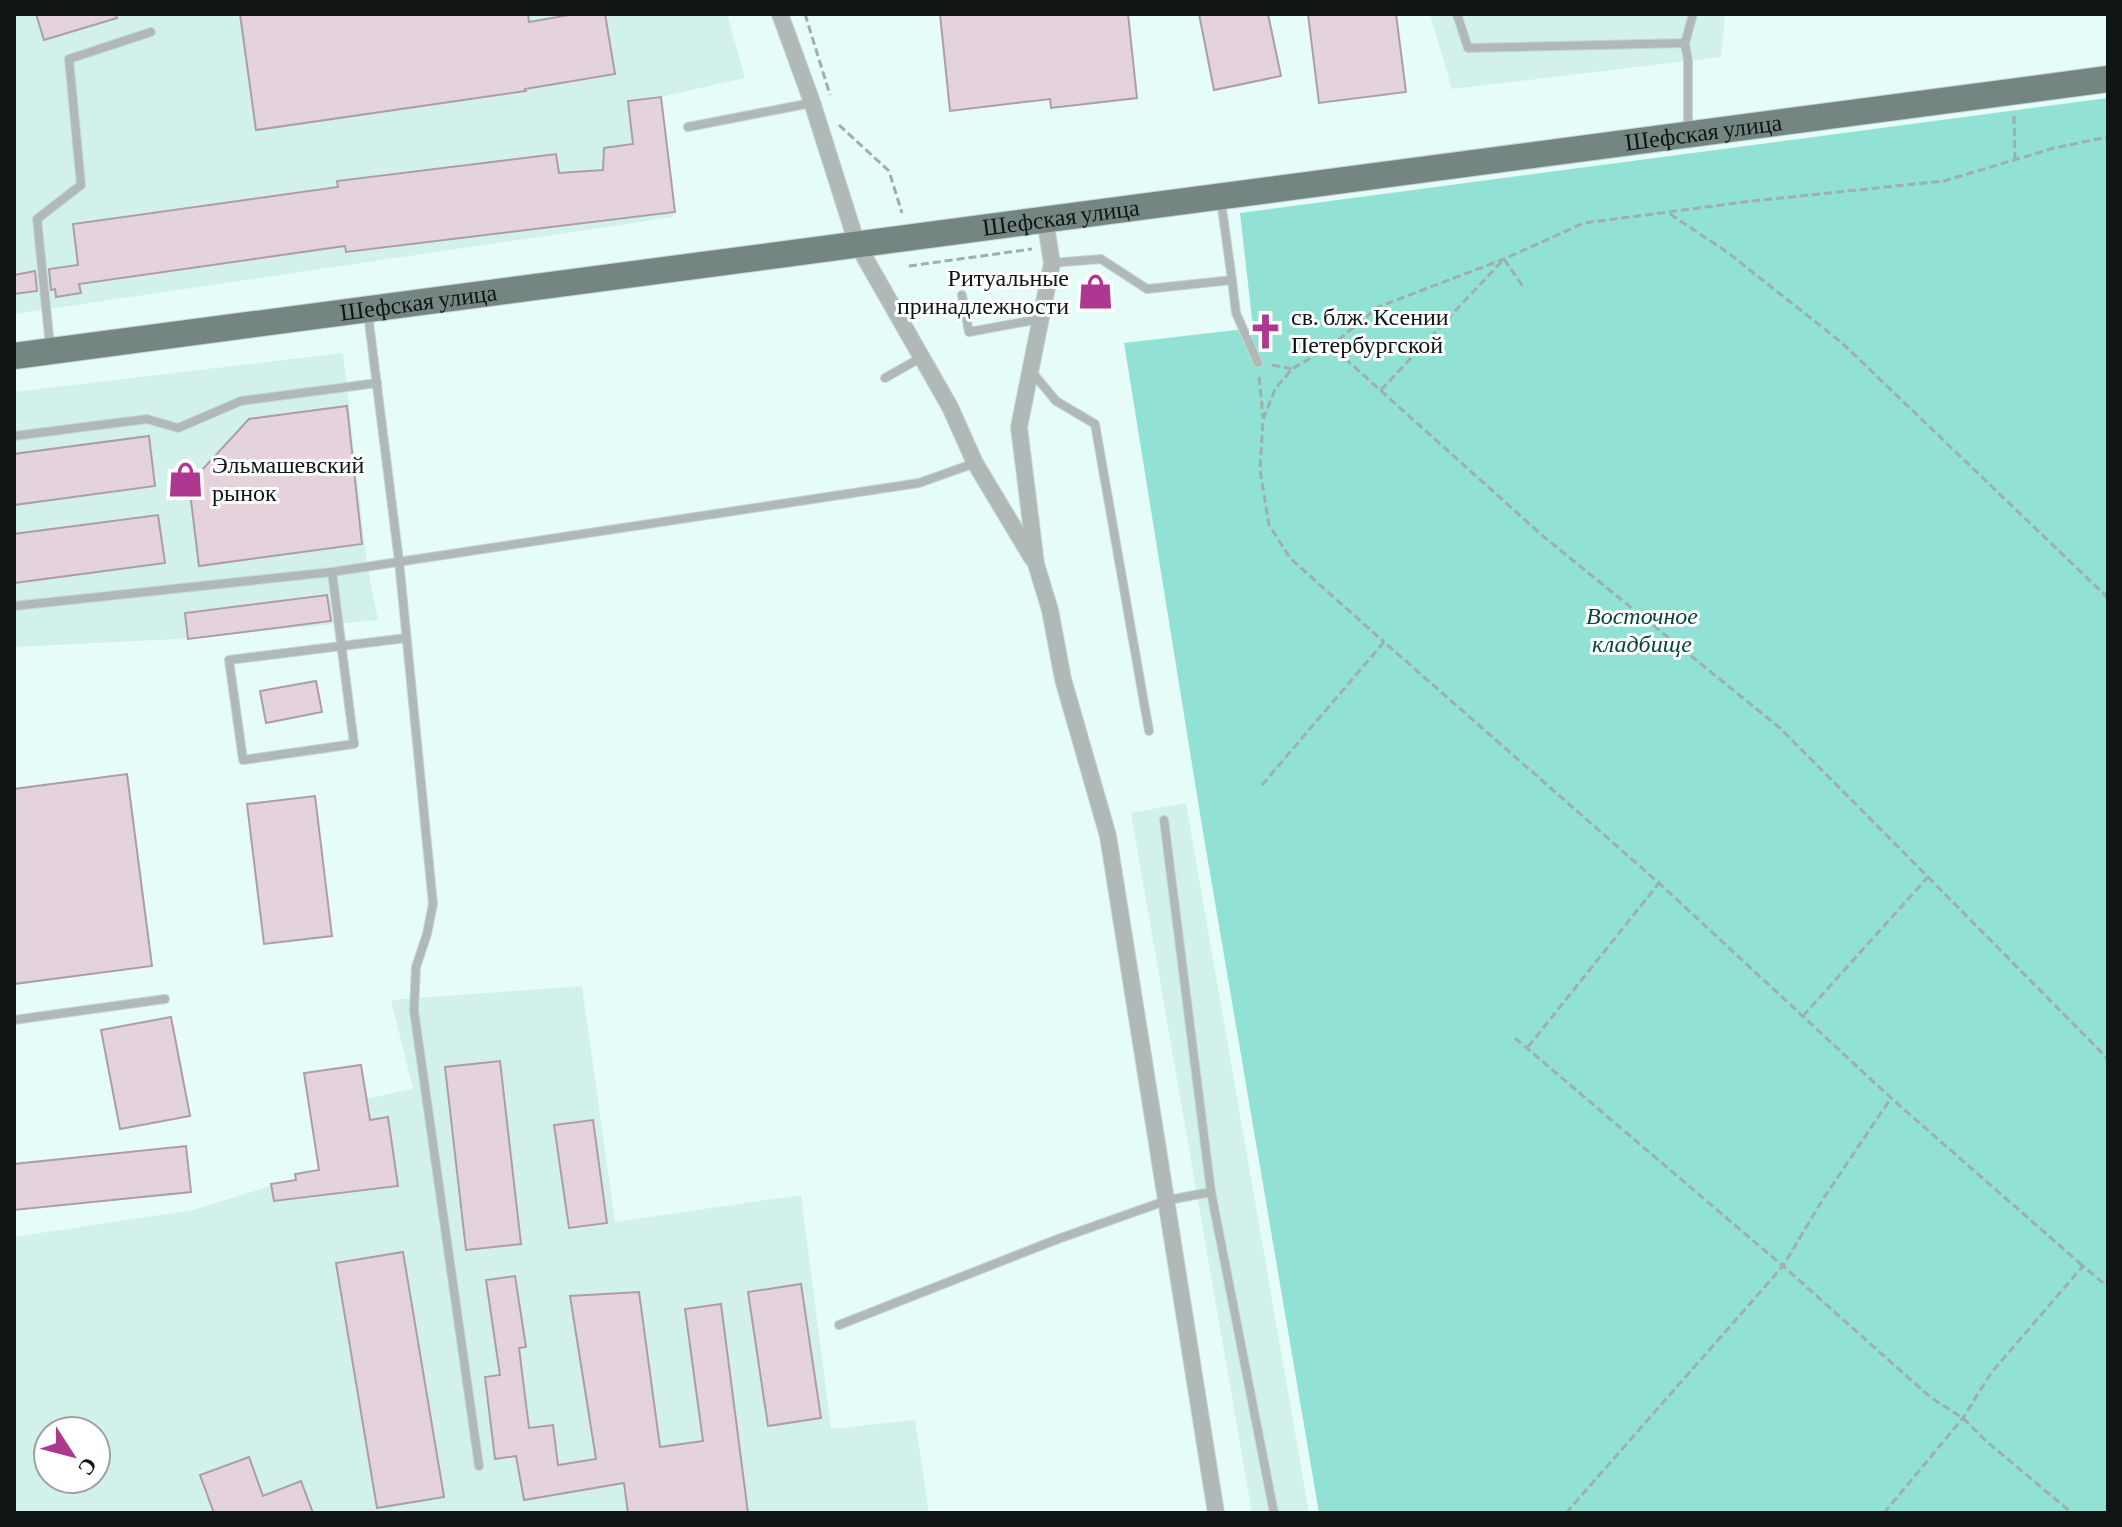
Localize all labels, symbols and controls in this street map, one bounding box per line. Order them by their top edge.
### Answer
street label: Шефская улица [1623,108,1784,156]
street label: Шефская улица [981,193,1141,241]
place label: Ритуальные принадлежности [897,264,1069,319]
shop icon: Ритуальные принадлежности [1076,273,1114,311]
street label: Шефская улица [338,278,499,326]
place label: св. блж. Ксении Петербургской [1291,303,1449,358]
church icon: св. блж. Ксении Петербургской [1246,312,1284,350]
place label: Эльмашевский рынок [212,451,365,506]
shop icon: Эльмашевский рынок [167,460,205,498]
park label: Восточное кладбище [1586,602,1698,657]
north arrow [32,1415,112,1495]
text: С [73,1453,103,1480]

